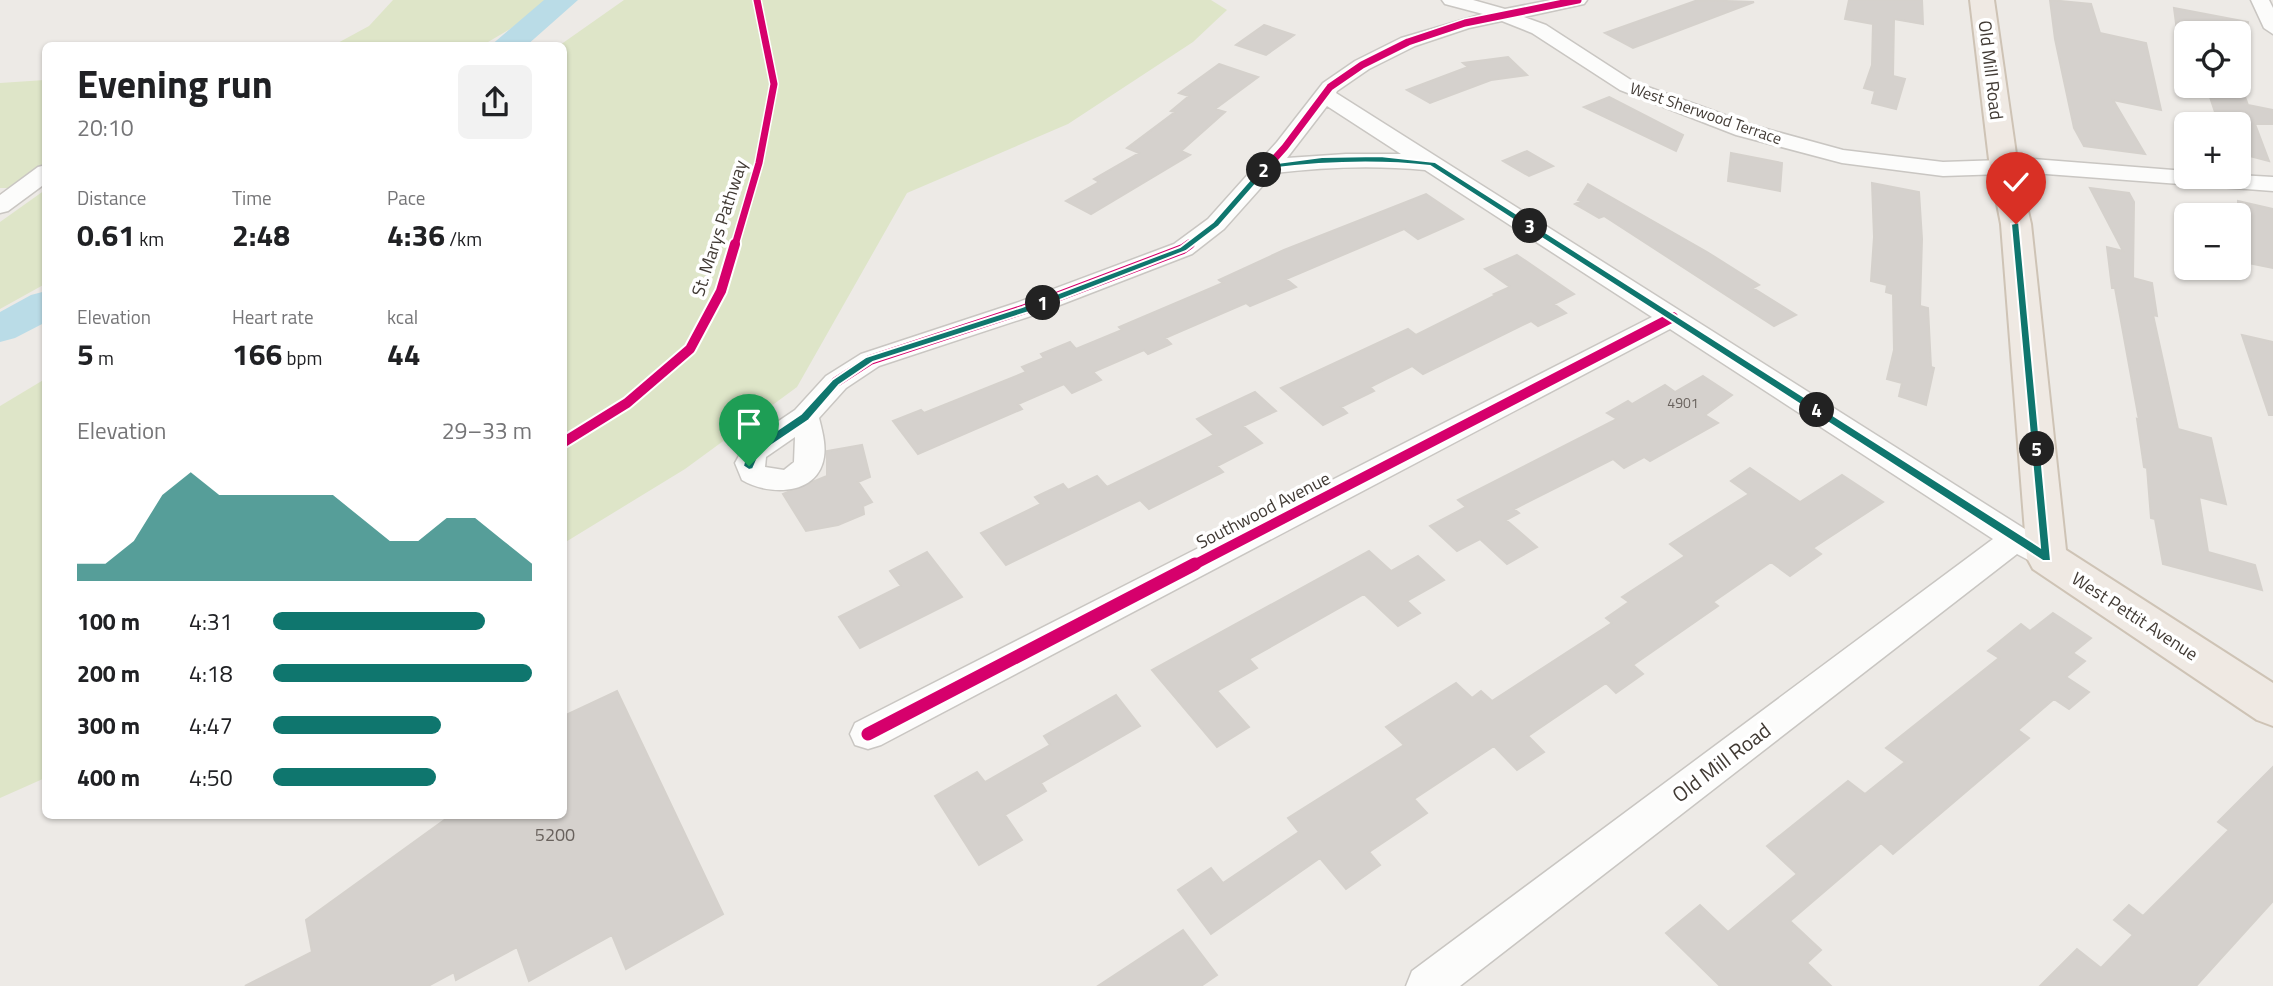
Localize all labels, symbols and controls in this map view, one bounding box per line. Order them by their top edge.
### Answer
street label: Old Mill Road [1972,19,2010,121]
map controls [2174,21,2251,280]
button: locate [2174,21,2251,98]
text: Evening run [77,55,273,113]
button: share [458,65,532,139]
street label: West Sherwood Terrace [1627,76,1785,150]
text: 20:10 [77,110,134,145]
button: + [2174,112,2251,189]
pin: 2 [1246,152,1282,188]
pin [1986,152,2046,224]
text: 2 [1258,155,1269,184]
street label: St. Marys Pathway [684,156,754,300]
icon: check [1997,163,2035,201]
text: Distance [77,183,146,212]
text: Time [232,183,272,212]
text: Pace [387,183,425,212]
button: − [2174,203,2251,280]
pin: 3 [1512,208,1548,244]
text: 3 [1524,211,1535,240]
text: 0.61 [77,212,135,258]
text: 2:48 [232,212,290,258]
text: 4:36 [387,212,445,258]
text: km [135,224,164,253]
text: /km [445,224,482,253]
pin: 1 [1026,286,1060,320]
text: 1 [1037,288,1048,317]
text: Elevation [77,302,151,331]
text: Heart rate [232,302,314,331]
text: kcal [387,302,418,331]
text: 5 [77,331,94,377]
text: 166 [232,331,282,377]
text: 44 [387,331,421,377]
text: m [94,343,114,372]
text: bpm [282,343,322,372]
house number: 4901 [1667,392,1699,413]
pin: 4 [1800,392,1834,428]
pin [719,394,779,466]
text: 4 [1811,395,1822,424]
icon: arrive [730,405,768,443]
text: Elevation [77,413,166,448]
text: 29–33 m [442,413,532,448]
pin: 5 [2020,432,2054,466]
text: 5 [2031,434,2042,463]
street label: Southwood Avenue [1191,465,1335,555]
street label: West Pettit Avenue [2066,565,2204,667]
text: 100 m [77,604,140,639]
text: 4:31 [189,604,233,639]
text: 200 m [77,656,140,691]
text: 4:18 [189,656,233,691]
text: 300 m [77,708,140,743]
text: 4:47 [189,708,233,743]
street label: Old Mill Road [1665,714,1777,810]
text: 400 m [77,760,140,795]
text: 4:50 [189,760,233,795]
house number: 5200 [535,821,575,848]

